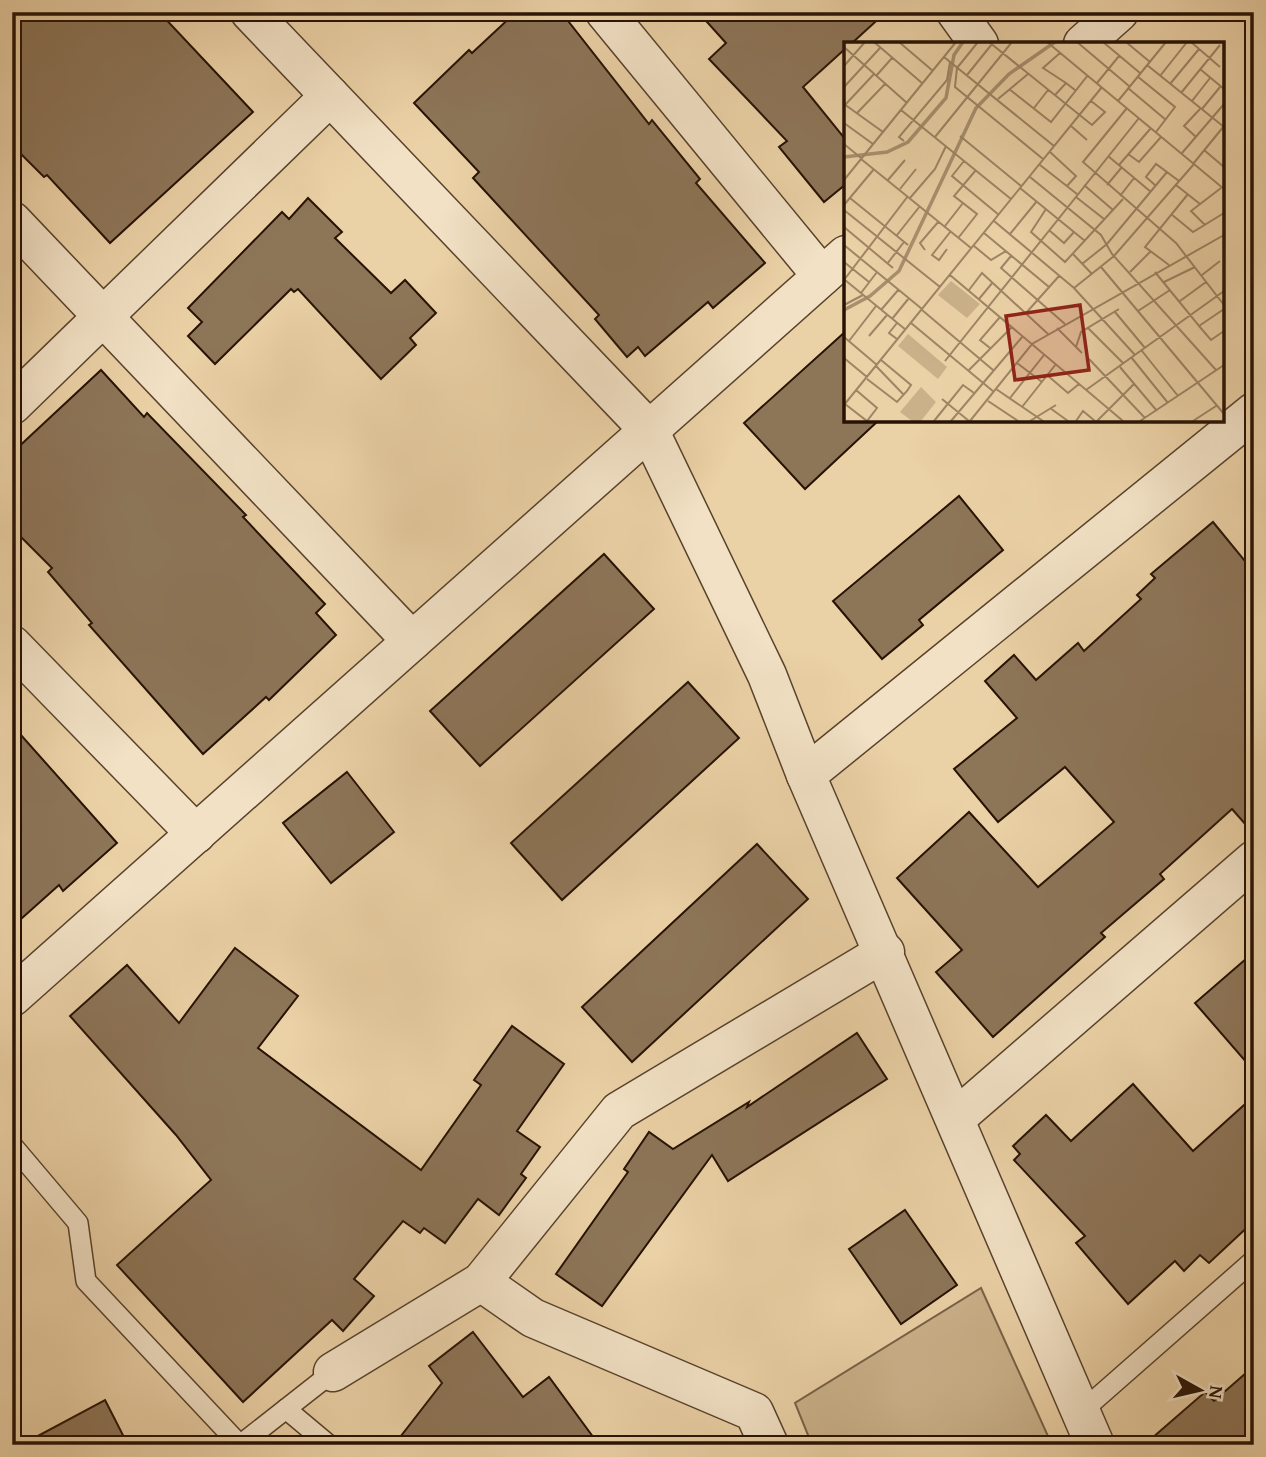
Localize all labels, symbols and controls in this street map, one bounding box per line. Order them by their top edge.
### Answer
inset map [844,42,1224,422]
north arrow [1164,1356,1234,1426]
text: N [1202,1384,1232,1401]

